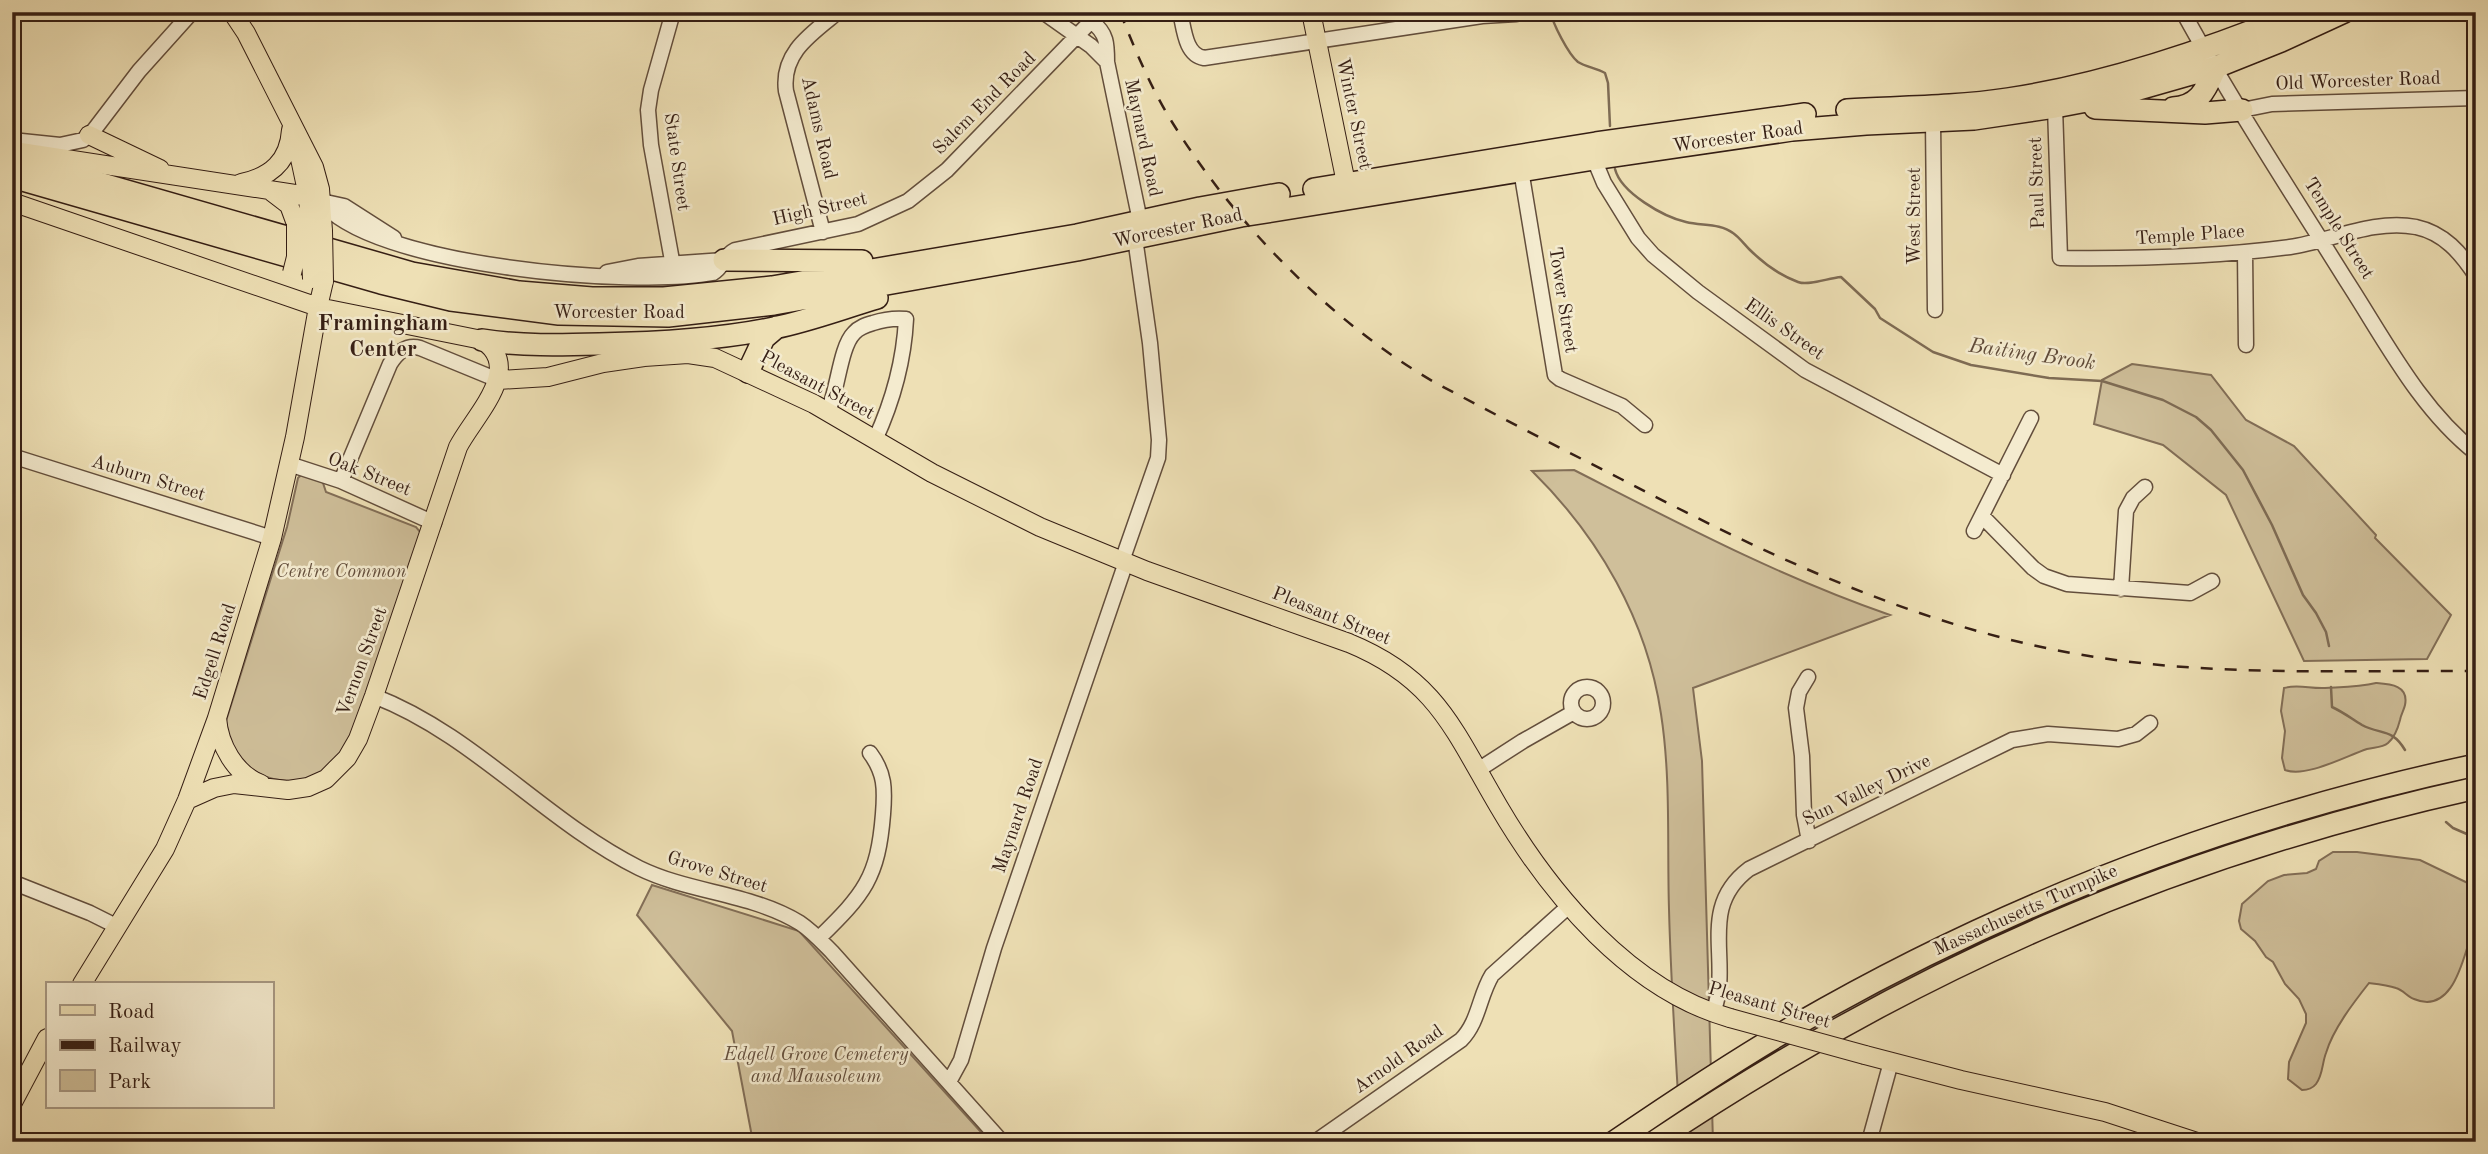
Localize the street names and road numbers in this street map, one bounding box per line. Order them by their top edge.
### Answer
street label: Salem End Road [930,49,1040,159]
street label: Winter Street [1332,56,1374,172]
street label: Old Worcester Road [2275,70,2441,94]
street label: Adams Road [797,75,839,181]
street label: Maynard Road [1120,77,1164,199]
street label: State Street [660,112,692,212]
street label: Worcester Road [1671,119,1805,157]
street label: Paul Street [2027,136,2049,230]
street label: West Street [1906,167,1925,265]
street label: Temple Street [2299,175,2377,283]
street label: High Street [771,190,869,230]
street label: Worcester Road [1112,206,1245,252]
street label: Temple Place [2135,223,2245,249]
street label: Tower Street [1544,245,1580,355]
street label: Ellis Street [1741,296,1827,364]
street label: Worcester Road [553,304,685,323]
street label: Pleasant Street [757,348,877,424]
street label: Oak Street [325,450,413,500]
street label: Auburn Street [89,453,207,505]
street label: Pleasant Street [1269,585,1393,649]
street label: Edgell Road [192,601,241,702]
street label: Vernon Street [334,605,392,719]
street label: Sun Valley Drive [1800,752,1934,830]
street label: Maynard Road [990,756,1048,876]
street label: Grove Street [665,849,769,897]
street label: Massachusetts Turnpike [1931,862,2121,960]
street label: Pleasant Street [1706,979,1832,1033]
street label: Arnold Road [1351,1022,1447,1098]

